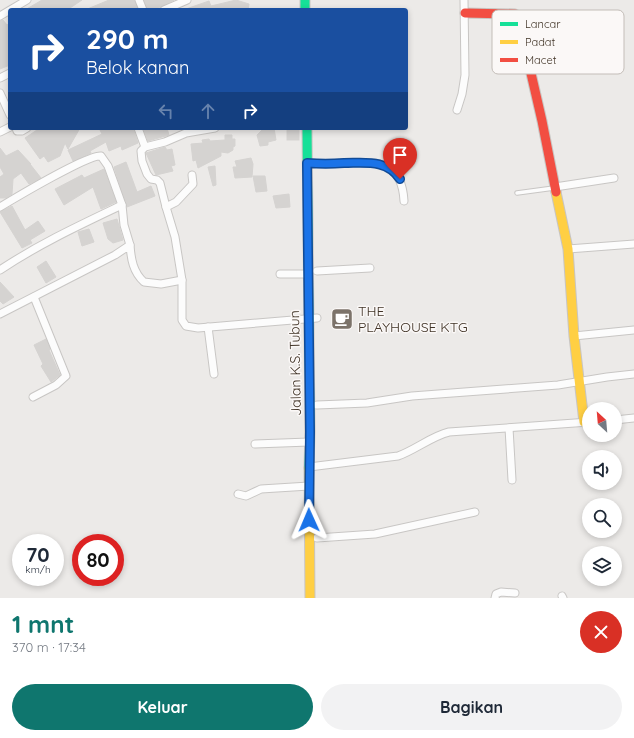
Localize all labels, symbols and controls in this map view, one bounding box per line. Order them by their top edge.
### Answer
legend [492,10,624,74]
text: Lancar [525,17,561,31]
text: 290 m [86,21,169,56]
icon: right [20,24,72,76]
text: Padat [525,35,555,49]
text: Macet [525,53,557,67]
text: Belok kanan [86,56,189,79]
icon: left [155,100,177,122]
icon: ahead [197,100,219,122]
icon: right [239,100,261,122]
pin [383,138,417,179]
icon: arrive [389,144,411,166]
place label: THE PLAYHOUSE KTG [358,302,468,336]
cafe icon: THE PLAYHOUSE KTG [329,306,355,332]
street label: Jalan K.S. Tubun [285,310,305,416]
north arrow [582,402,622,442]
map controls [582,402,622,586]
button: sound [582,450,622,490]
button: search [582,498,622,538]
position arrow [288,499,330,541]
speed limit sign: 80 [72,534,124,586]
text: 70 [26,542,50,567]
button: layers [582,546,622,586]
text: km/h [25,563,51,576]
text: 1 mnt [12,609,74,639]
button: close [580,611,622,653]
text: 370 m · 17:34 [12,639,86,655]
button: Keluar [12,684,313,730]
button: Bagikan [321,684,622,730]

